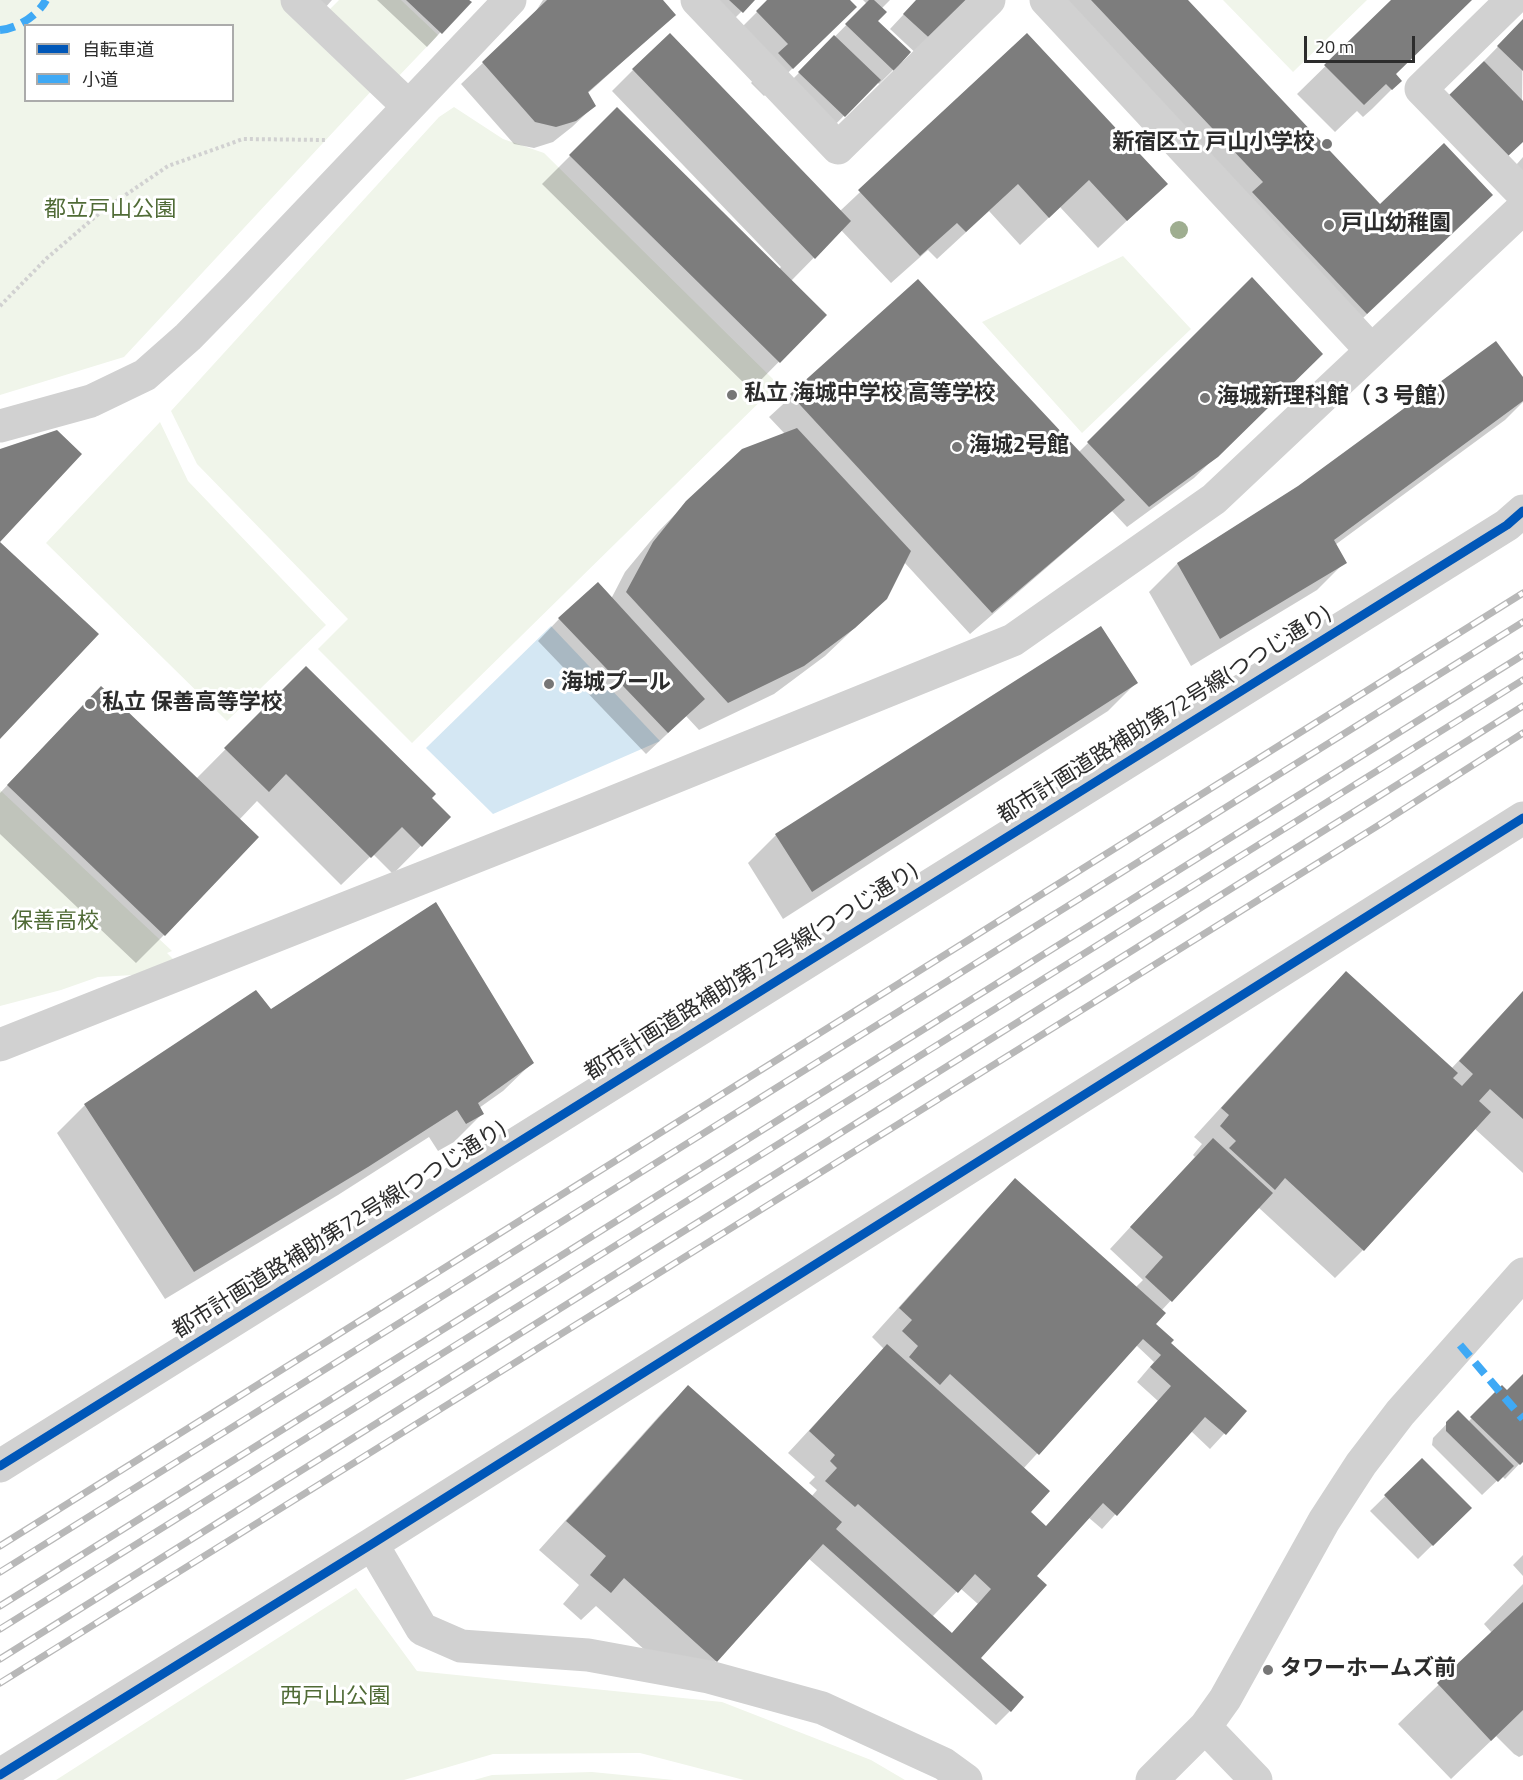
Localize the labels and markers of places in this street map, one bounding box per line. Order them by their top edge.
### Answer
place label: 新宿区立 戸山小学校 [1112,131,1315,157]
marker: 新宿区立 戸山小学校 [1320,137,1334,151]
place label: 戸山幼稚園 [1341,212,1451,238]
marker: 戸山幼稚園 [1322,218,1336,232]
place label: 私立 海城中学校 高等学校 [744,382,996,408]
place label: 海城新理科館（３号館） [1217,385,1459,411]
marker: 私立 海城中学校 高等学校 [725,388,739,402]
marker: 海城新理科館（３号館） [1198,391,1212,405]
place label: 海城2号館 [969,434,1069,460]
marker: 海城2号館 [950,440,964,454]
place label: 海城プール [561,671,671,697]
marker: 海城プール [542,677,556,691]
place label: 私立 保善高等学校 [102,691,283,717]
marker: 私立 保善高等学校 [83,697,97,711]
place label: タワーホームズ前 [1280,1657,1456,1683]
marker: タワーホームズ前 [1261,1663,1275,1677]

